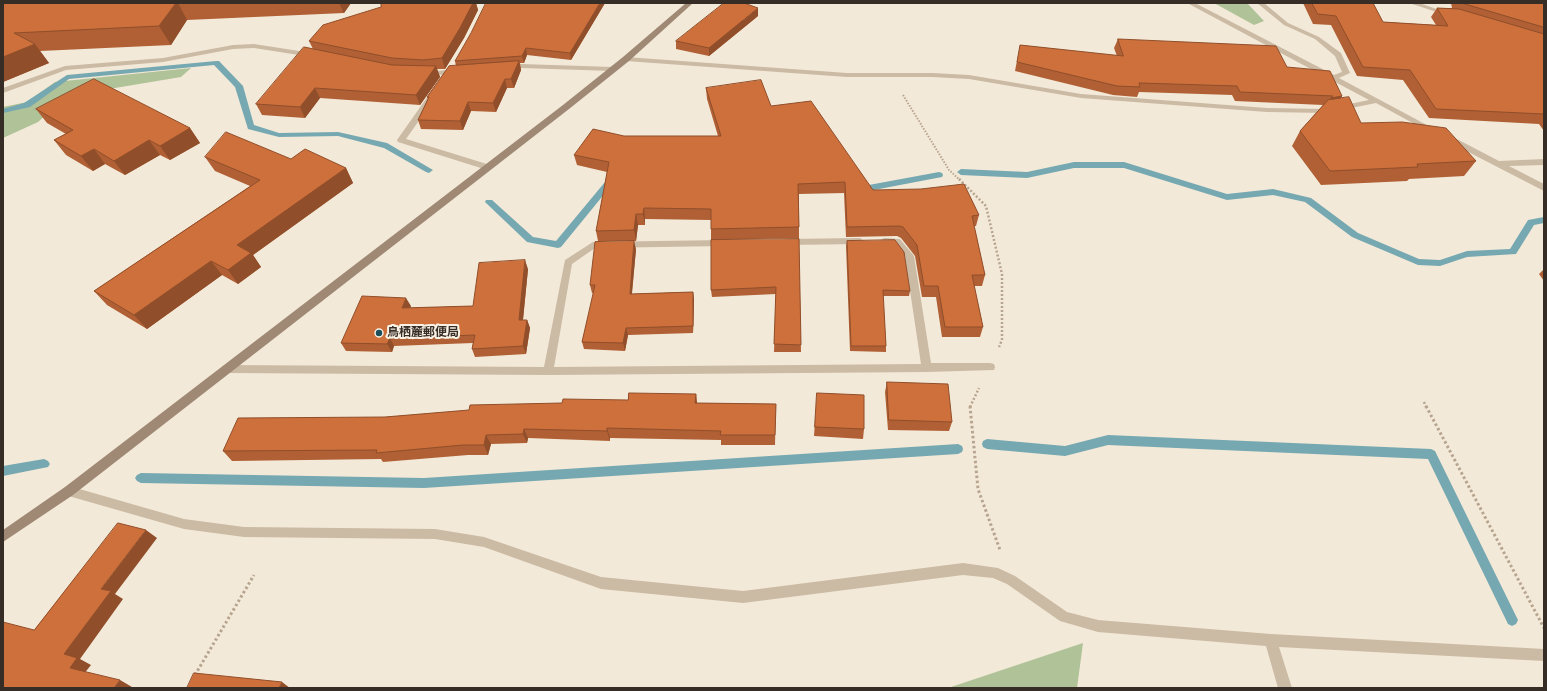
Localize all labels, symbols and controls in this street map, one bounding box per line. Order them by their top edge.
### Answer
place label: 鳥栖麓郵便局 [387,326,459,340]
marker: 鳥栖麓郵便局 [374,328,384,338]

